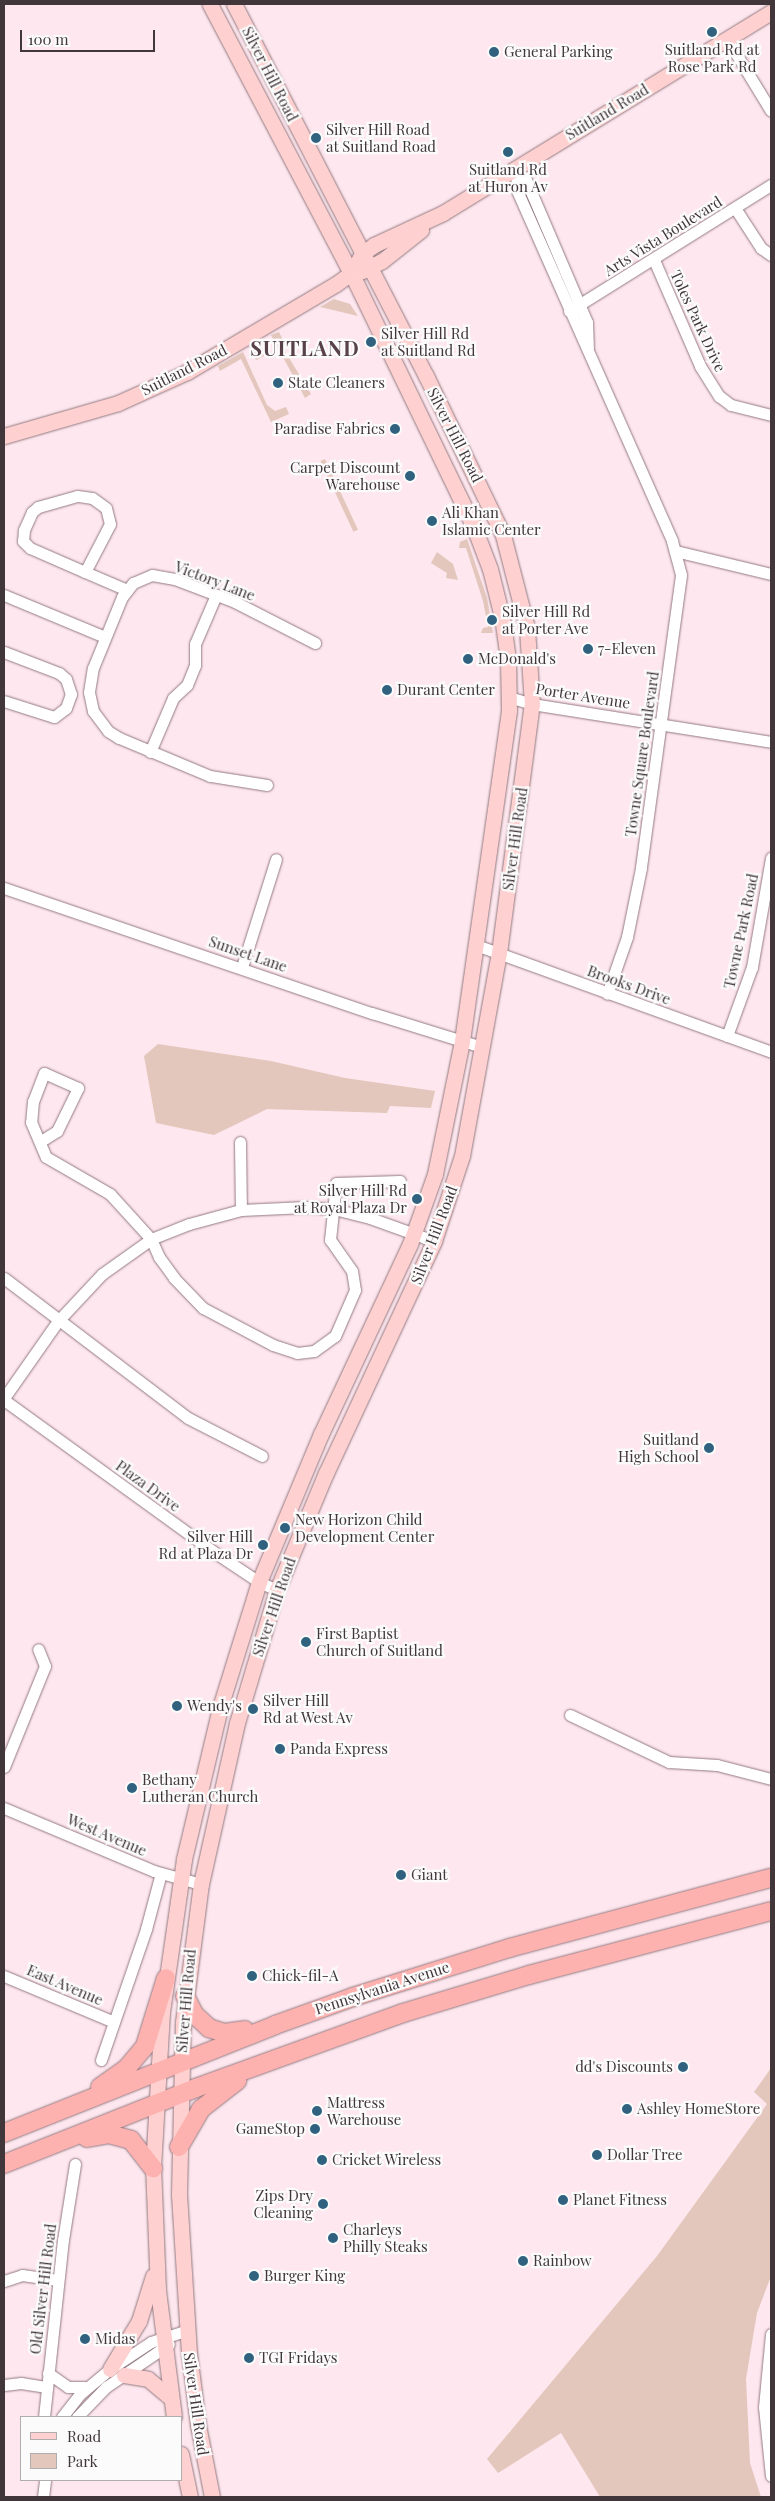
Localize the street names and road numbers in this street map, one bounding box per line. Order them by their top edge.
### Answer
street label: Silver Hill Road [238,24,302,124]
street label: Suitland Road [562,80,652,144]
street label: Arts Vista Boulevard [600,192,726,280]
street label: Toles Park Drive [667,267,729,375]
street label: Suitland Road [138,341,230,399]
street label: Silver Hill Road [423,385,487,485]
street label: Victory Lane [172,557,258,605]
street label: Towne Square Boulevard [621,670,663,838]
street label: Porter Avenue [534,680,632,712]
street label: Silver Hill Road [499,786,531,892]
street label: Towne Park Road [720,872,762,990]
street label: Sunset Lane [206,932,290,976]
street label: Brooks Drive [585,962,673,1008]
street label: Silver Hill Road [407,1183,461,1287]
street label: Plaza Drive [112,1457,184,1515]
street label: Silver Hill Road [249,1555,299,1659]
street label: West Avenue [64,1810,150,1860]
street label: Silver Hill Road [172,1948,200,2054]
street label: Pennsylvania Avenue [312,1958,452,2018]
street label: East Avenue [24,1961,106,2009]
street label: Old Silver Hill Road [26,2223,60,2355]
street label: Silver Hill Road [180,2351,212,2457]

